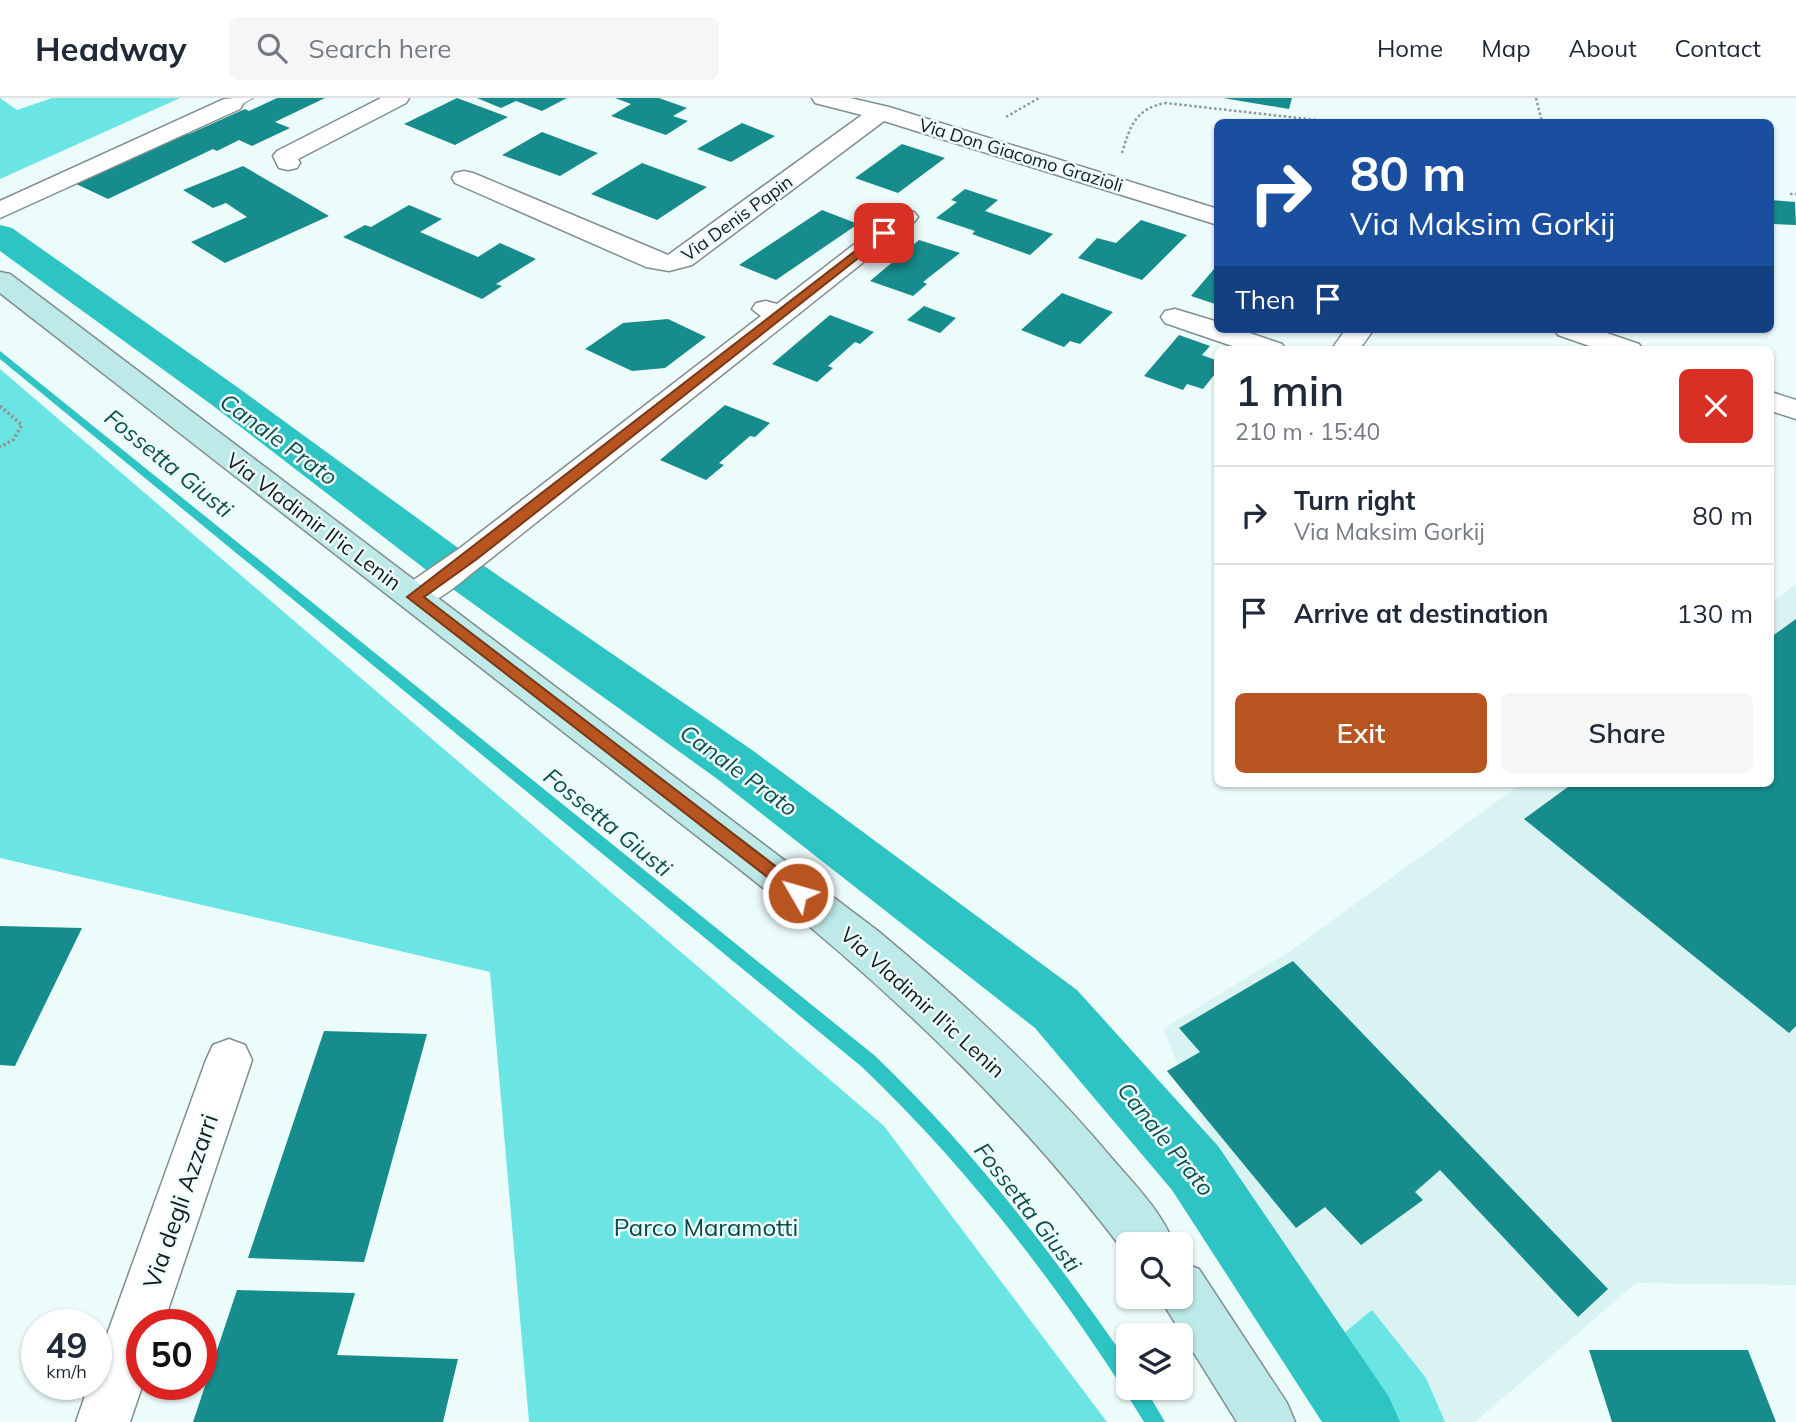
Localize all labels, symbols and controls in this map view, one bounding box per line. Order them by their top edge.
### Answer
search box [229,17,719,80]
text: Headway [35,28,187,69]
icon: search [253,29,291,67]
text: Search here [309,32,451,65]
text: Home [1377,33,1443,63]
text: Map [1481,33,1531,63]
text: About [1569,33,1637,63]
text: Contact [1675,33,1761,63]
street label: Via Don Giacomo Grazioli [916,113,1126,197]
text: 80 m [1350,142,1466,203]
icon: right [1235,147,1326,238]
street label: Via Denis Papin [677,170,797,266]
pin [854,203,914,263]
text: Via Maksim Gorkij [1350,203,1615,243]
icon: arrive [865,214,903,252]
icon: arrive [1309,280,1347,318]
text: Then [1235,283,1295,316]
text: 1 min [1235,364,1344,417]
button: close [1679,369,1753,443]
water label: Canale Prato [215,387,343,491]
water label: Fossetta Giusti [99,402,240,524]
text: 210 m · 15:40 [1235,417,1380,446]
street label: Via Vladimir Il'ic Lenin [221,447,407,595]
text: Turn right [1294,484,1415,517]
icon: right [1235,496,1273,534]
text: 80 m [1692,499,1753,532]
text: Via Maksim Gorkij [1294,517,1485,546]
icon: arrive [1235,594,1273,632]
text: Arrive at destination [1294,597,1549,630]
text: 130 m [1677,597,1753,630]
button: Exit [1235,693,1487,773]
button: Share [1501,693,1753,773]
water label: Canale Prato [675,718,803,822]
water label: Fossetta Giusti [538,761,679,883]
position arrow [761,856,835,930]
street label: Via Vladimir Il'ic Lenin [835,921,1011,1083]
water label: Canale Prato [1111,1076,1221,1202]
street label: Via degli Azzarri [136,1110,224,1292]
water label: Fossetta Giusti [968,1136,1088,1278]
park label: Parco Maramotti [614,1212,798,1242]
map controls [1116,1232,1193,1400]
button: search [1116,1232,1193,1309]
speed limit sign: 50 [126,1309,217,1400]
text: 49 [45,1323,88,1367]
button: layers [1116,1323,1193,1400]
text: km/h [46,1360,87,1383]

